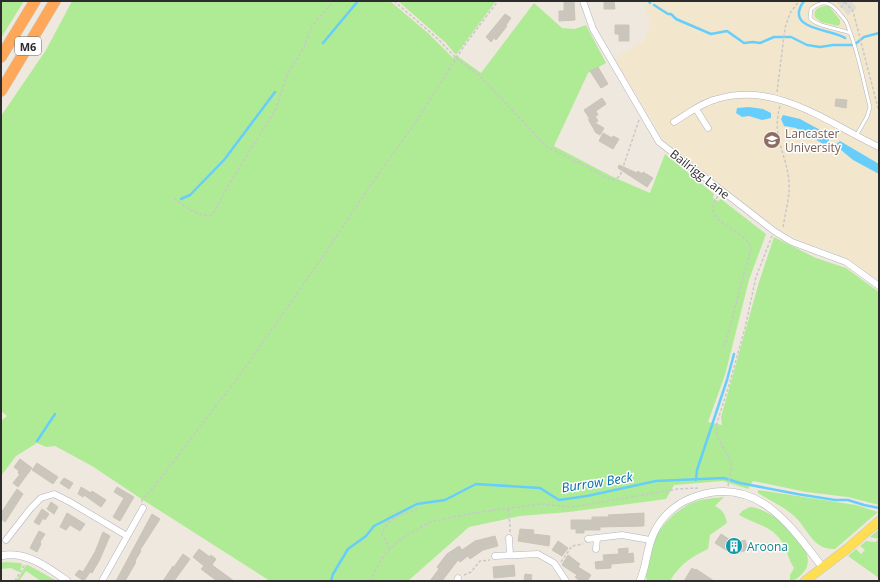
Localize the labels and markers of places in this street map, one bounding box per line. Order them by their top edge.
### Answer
place label: Lancaster University [785,125,842,156]
school or university icon: Lancaster University [762,130,782,150]
building icon: Aroona [724,536,744,556]
place label: Aroona [747,538,788,555]

